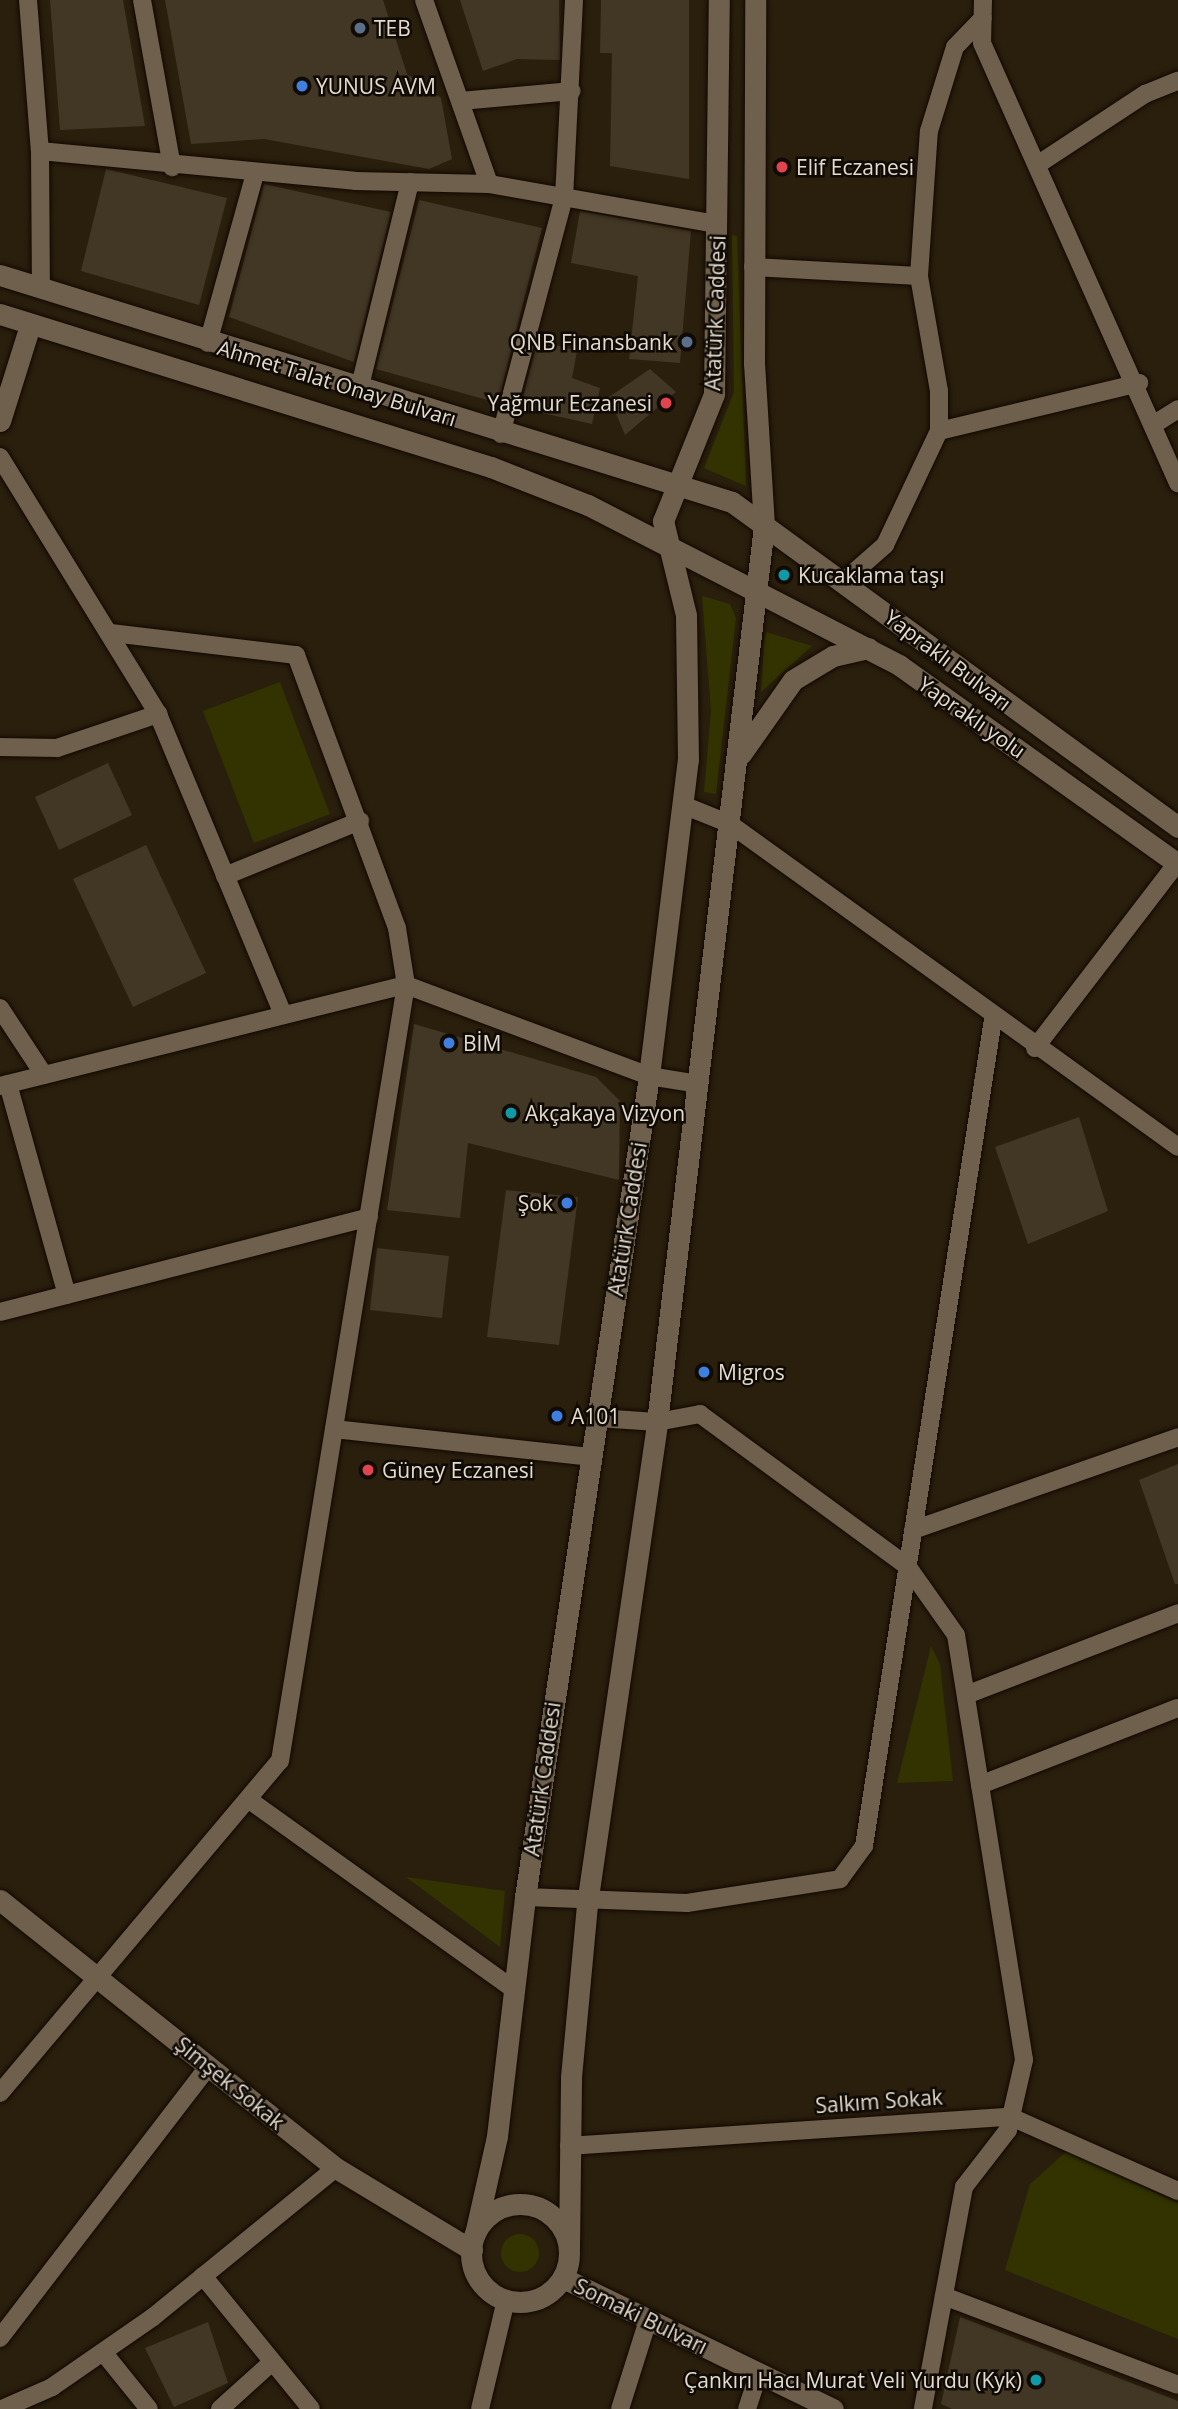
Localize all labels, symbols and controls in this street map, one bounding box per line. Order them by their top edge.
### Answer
place label: TEB [374,15,411,41]
marker: TEB [352,20,368,36]
place label: YUNUS AVM [316,73,436,99]
marker: YUNUS AVM [294,78,310,94]
place label: Elif Eczanesi [796,154,914,180]
marker: Elif Eczanesi [774,159,790,175]
street label: Atatürk Caddesi [700,235,730,391]
place label: QNB Finansbank [510,329,673,355]
marker: QNB Finansbank [679,334,695,350]
street label: Ahmet Talat Onay Bulvarı [215,335,459,431]
place label: Yağmur Eczanesi [488,390,652,416]
marker: Yağmur Eczanesi [658,395,674,411]
place label: Kucaklama taşı [798,562,944,588]
marker: Kucaklama taşı [776,567,792,583]
street label: Yapraklı Bulvarı [880,604,1016,716]
street label: Yapraklı yolu [914,671,1030,763]
place label: BİM [463,1030,501,1056]
marker: BİM [441,1035,457,1051]
place label: Akçakaya Vizyon [525,1100,685,1126]
marker: Akçakaya Vizyon [503,1105,519,1121]
street label: Atatürk Caddesi [602,1140,652,1298]
place label: Şok [518,1190,553,1216]
marker: Şok [559,1195,575,1211]
place label: Migros [718,1359,785,1385]
marker: Migros [696,1364,712,1380]
place label: A101 [571,1403,620,1429]
marker: A101 [549,1408,565,1424]
place label: Güney Eczanesi [382,1457,534,1483]
marker: Güney Eczanesi [360,1462,376,1478]
street label: Atatürk Caddesi [519,1700,565,1858]
street label: Şimşek Sokak [171,2032,289,2134]
street label: Salkım Sokak [814,2084,944,2118]
street label: Somaki Bulvarı [570,2273,712,2359]
place label: Çankırı Hacı Murat Veli Yurdu (Kyk) [684,2367,1022,2393]
marker: Çankırı Hacı Murat Veli Yurdu (Kyk) [1028,2372,1044,2388]

